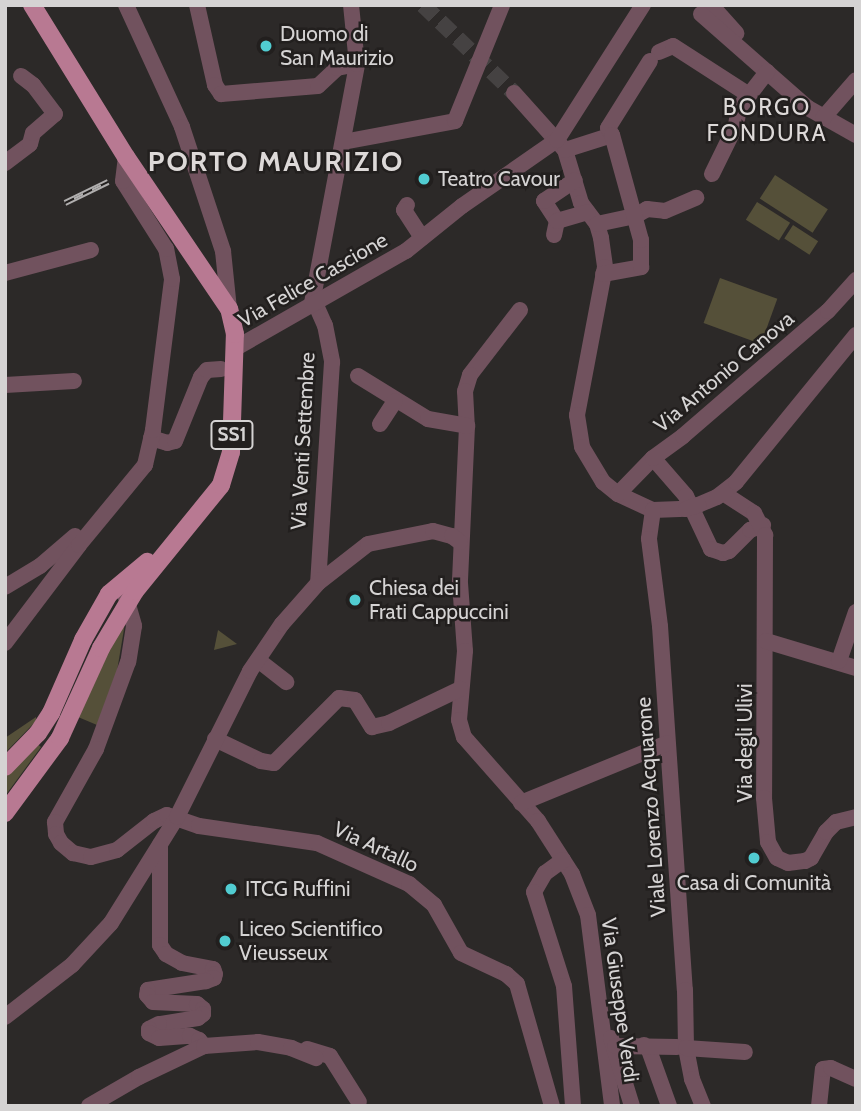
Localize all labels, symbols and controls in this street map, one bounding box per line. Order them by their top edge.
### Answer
place label: Duomo di San Maurizio [280,21,394,71]
marker: Duomo di San Maurizio [258,38,274,54]
district label: BORGO FONDURA [707,93,827,147]
district label: PORTO MAURIZIO [150,144,402,178]
place label: Teatro Cavour [438,166,560,192]
marker: Teatro Cavour [416,171,432,187]
street label: Via Felice Cascione [234,227,392,333]
street label: Via Antonio Canova [649,306,799,438]
street label: Via Venti Settembre [286,351,320,531]
road number: SS1 [209,420,255,450]
place label: Chiesa dei Frati Cappuccini [369,575,509,625]
marker: Chiesa dei Frati Cappuccini [347,592,363,608]
street label: Via degli Ulivi [732,683,758,803]
street label: Viale Lorenzo Acquarone [631,696,671,918]
street label: Via Artallo [329,816,423,878]
marker: Casa di Comunità [744,848,764,868]
place label: Casa di Comunità [677,870,831,896]
place label: ITCG Ruffini [245,876,350,902]
marker: ITCG Ruffini [223,881,239,897]
place label: Liceo Scientifico Vieusseux [239,916,383,966]
street label: Via Giuseppe Verdi [596,916,644,1084]
marker: Liceo Scientifico Vieusseux [217,933,233,949]

